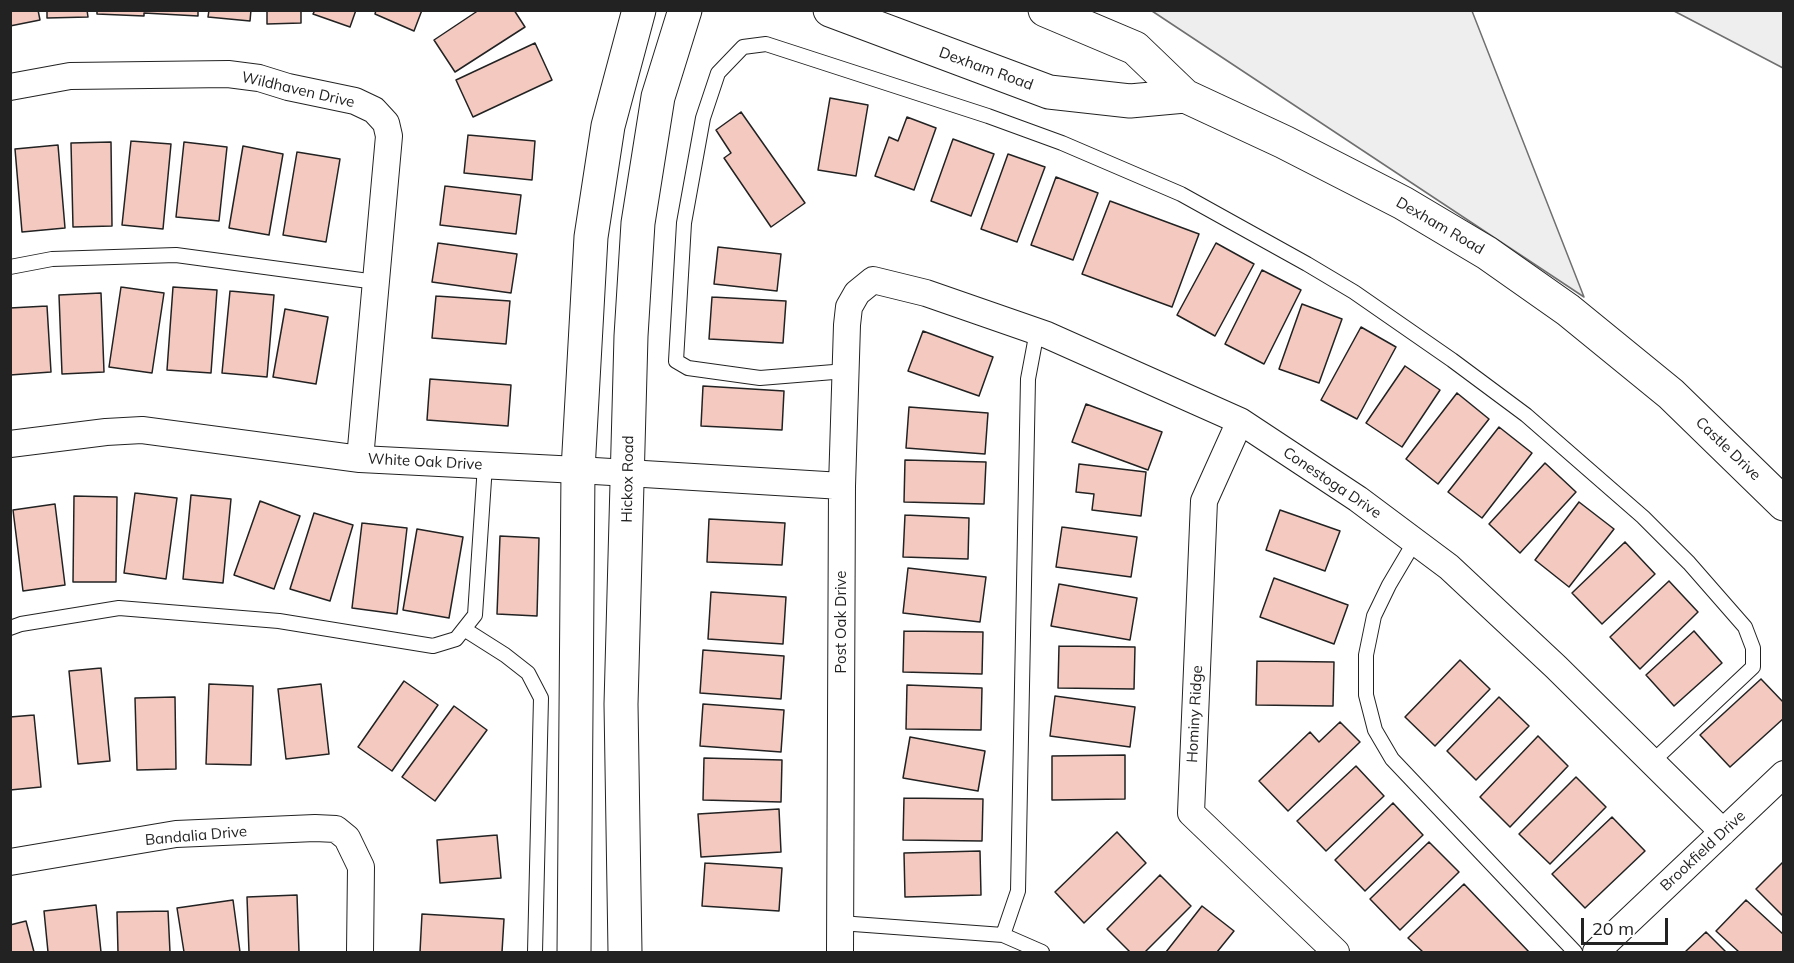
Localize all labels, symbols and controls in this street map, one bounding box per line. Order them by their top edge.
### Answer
street label: Dexham Road [936,44,1036,94]
street label: Wildhaven Drive [240,68,356,112]
street label: Dexham Road [1393,193,1487,259]
street label: Castle Drive [1692,414,1764,484]
street label: Hickox Road [618,435,638,523]
street label: Conestoga Drive [1279,444,1385,522]
street label: White Oak Drive [367,450,483,474]
street label: Post Oak Drive [832,571,850,673]
street label: Hominy Ridge [1183,665,1207,763]
street label: Brookfield Drive [1657,807,1749,895]
street label: Bandalia Drive [144,823,248,849]
scale bar [1584,906,1671,944]
text: 20 m [1592,917,1634,940]

